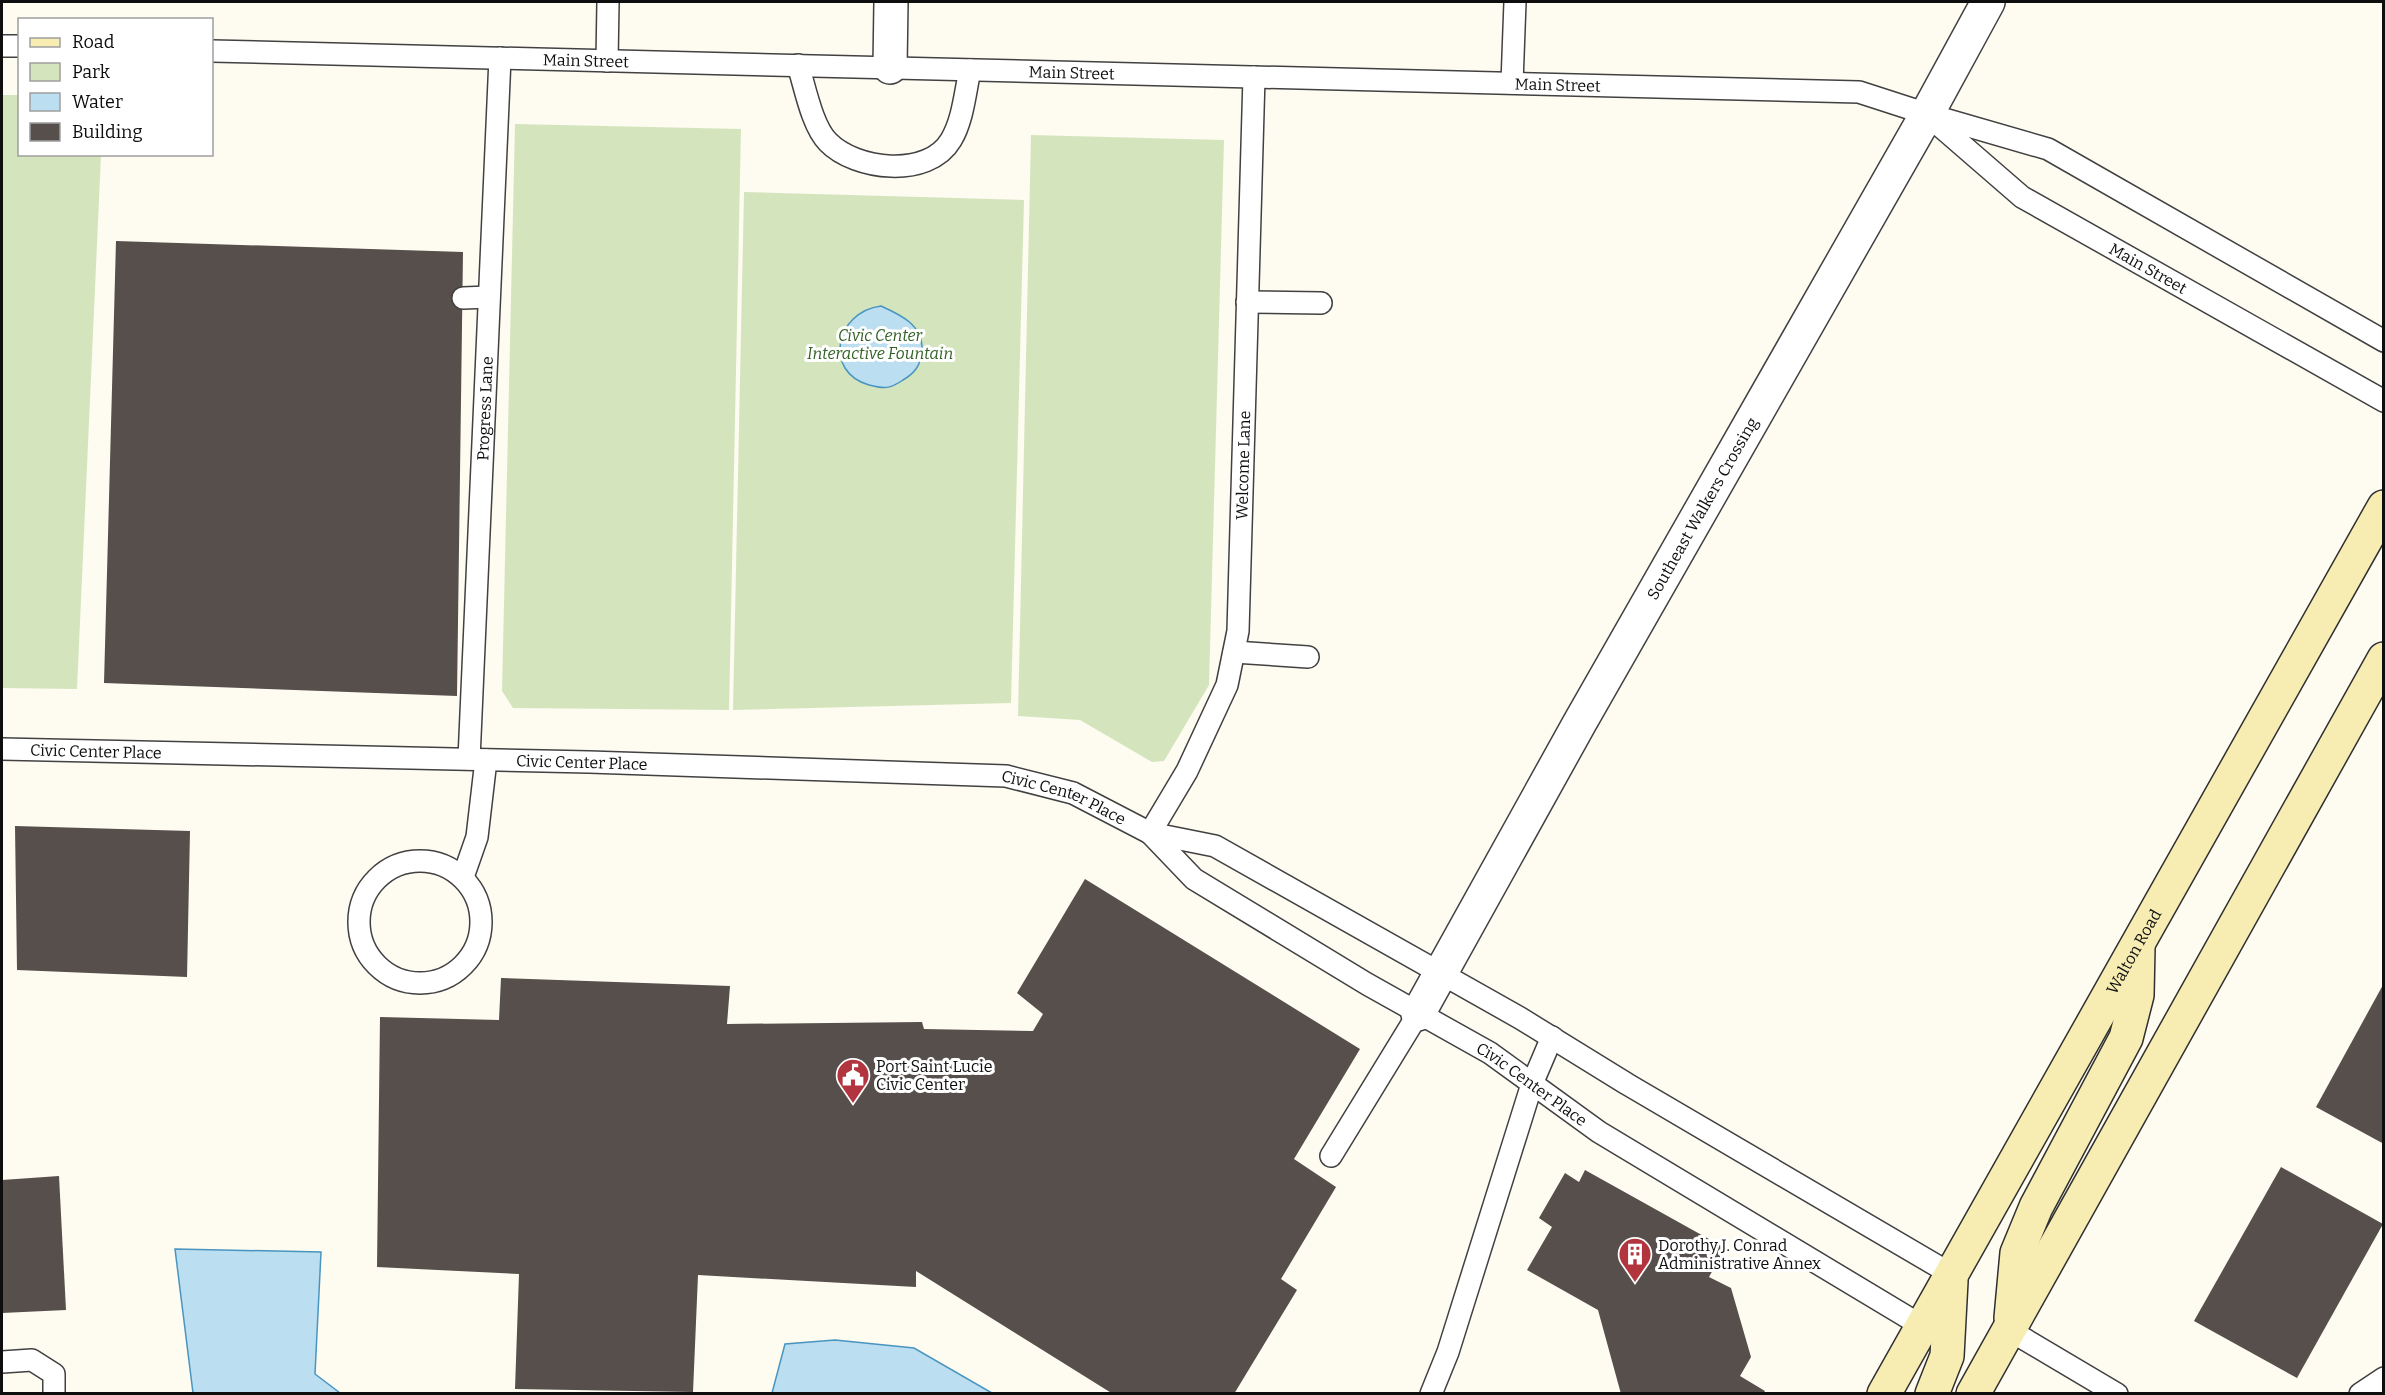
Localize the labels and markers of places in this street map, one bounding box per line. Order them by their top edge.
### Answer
public building icon: Port Saint Lucie Civic Center [835,1057,871,1104]
place label: Port Saint Lucie Civic Center [876,1057,992,1094]
building icon: Dorothy J. Conrad Administrative Annex [1617,1236,1653,1283]
place label: Dorothy J. Conrad Administrative Annex [1658,1236,1821,1273]

